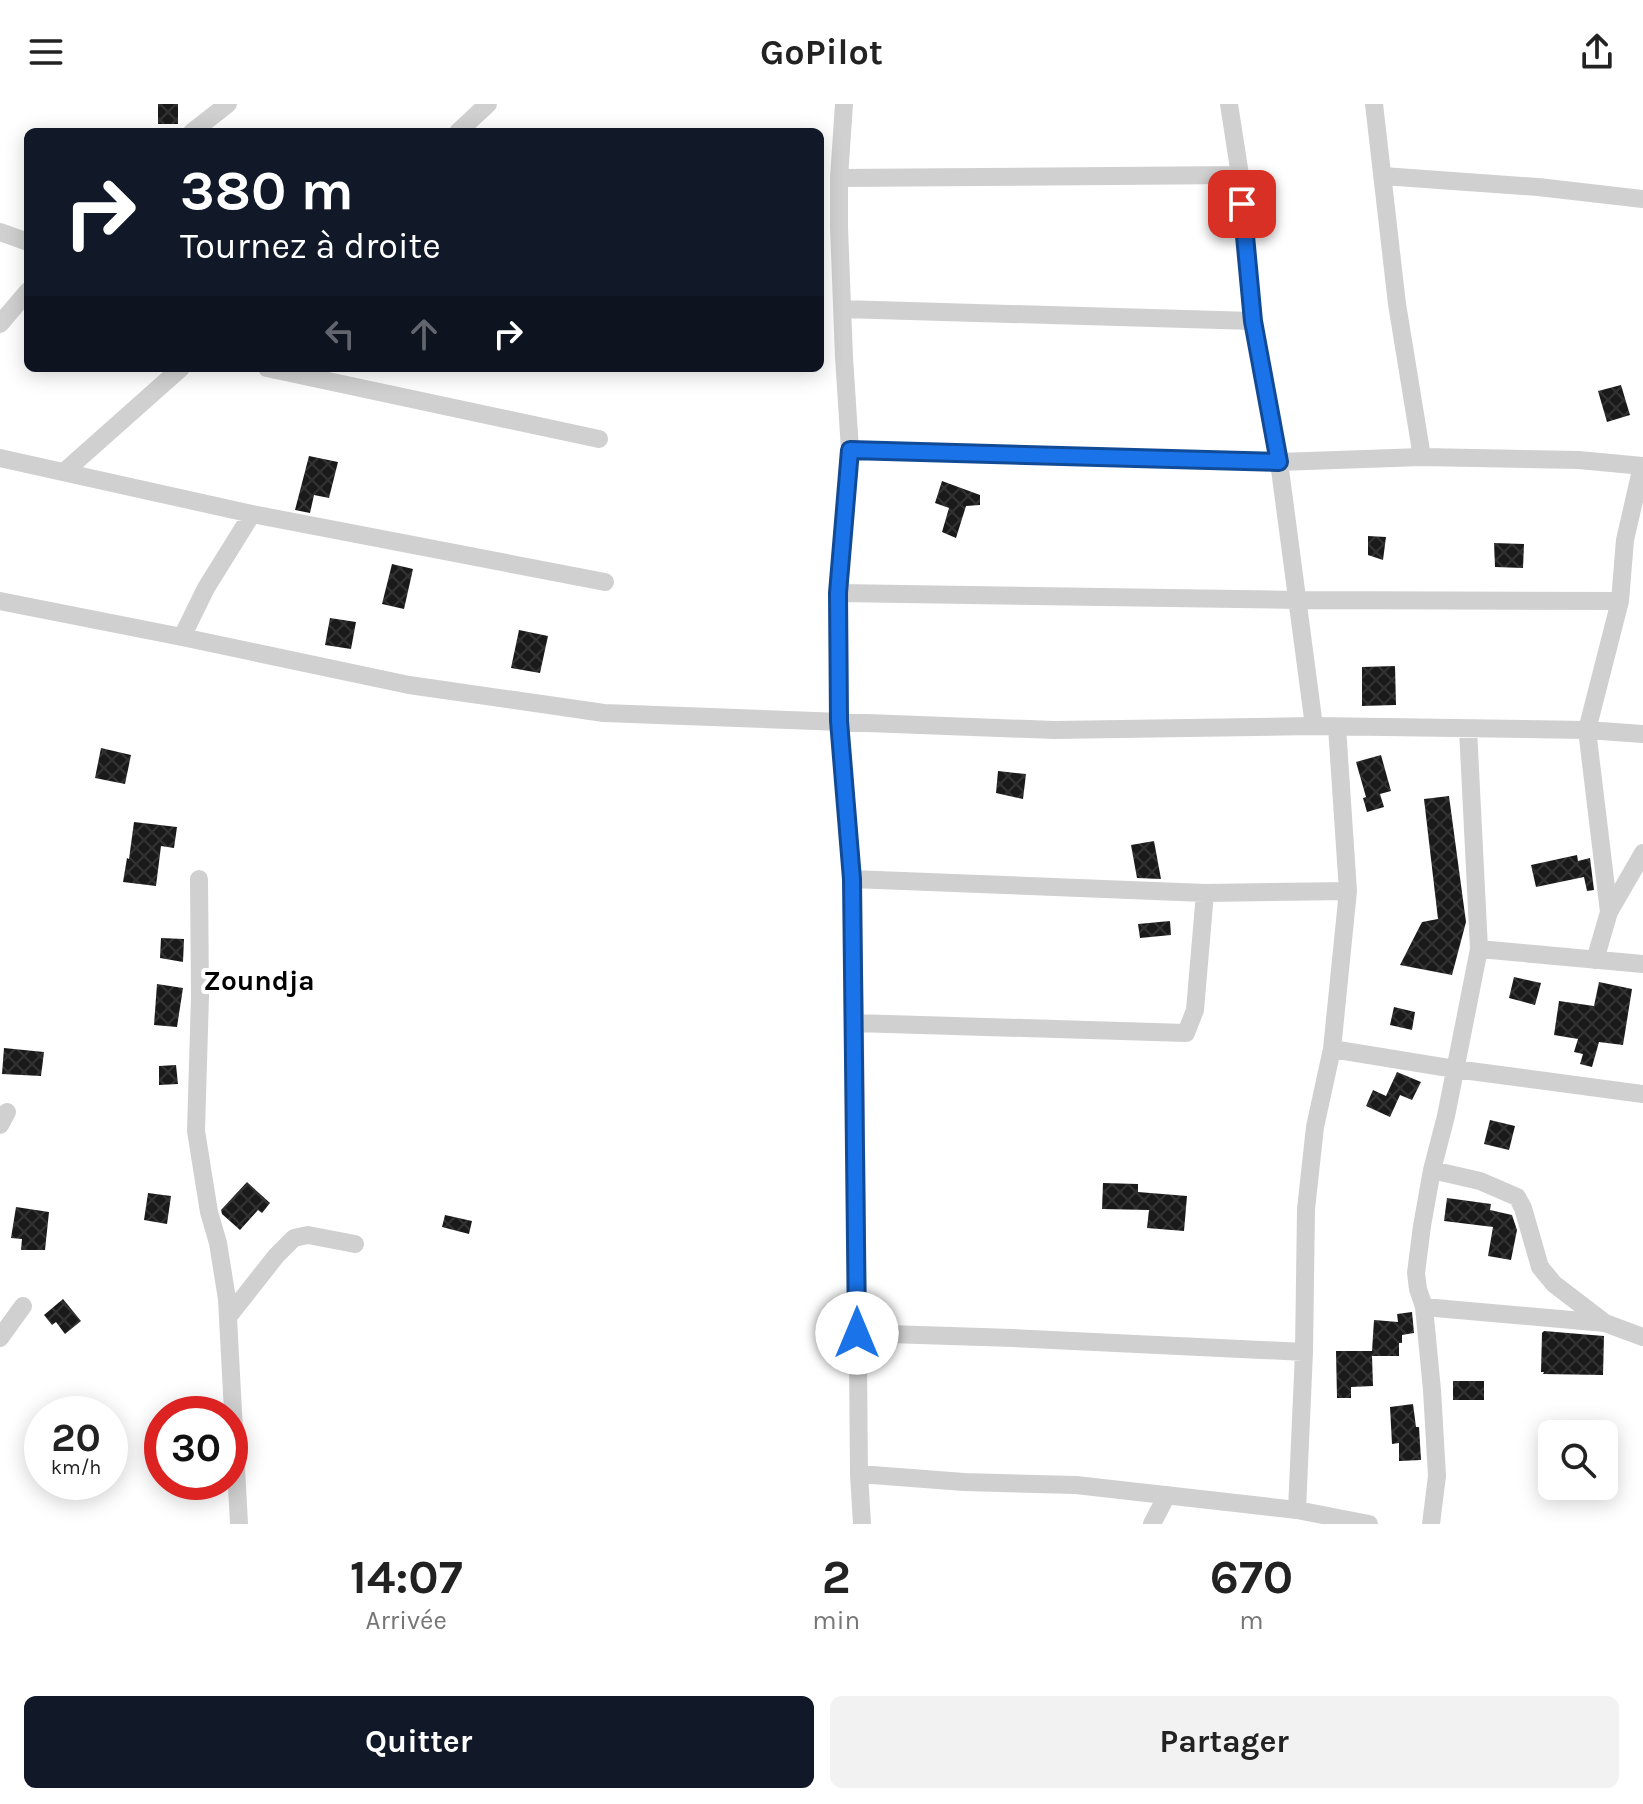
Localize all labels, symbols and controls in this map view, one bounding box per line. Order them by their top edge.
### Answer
icon: menu [24,30,68,74]
icon: share [1575,30,1619,74]
text: GoPilot [760,31,883,73]
text: 380 m [180,158,354,223]
icon: right [48,160,152,264]
pin [1208,170,1276,238]
icon: arrive [1220,182,1264,226]
text: Tournez à droite [180,225,441,267]
icon: left [318,312,362,356]
icon: ahead [402,312,446,356]
icon: right [486,312,530,356]
district label: Zoundja [203,964,315,997]
position arrow [815,1291,899,1375]
speed limit sign: 30 [144,1396,248,1500]
text: 20 [51,1414,101,1461]
map controls [1538,1420,1618,1500]
button: search [1538,1420,1618,1500]
text: km/h [51,1456,101,1479]
text: 14:07 [350,1549,463,1605]
text: 2 [822,1549,851,1605]
text: 670 [1210,1549,1293,1605]
text: Arrivée [366,1605,447,1636]
text: min [812,1605,860,1636]
text: m [1239,1605,1264,1636]
button: Quitter [24,1696,814,1788]
button: Partager [830,1696,1619,1788]

